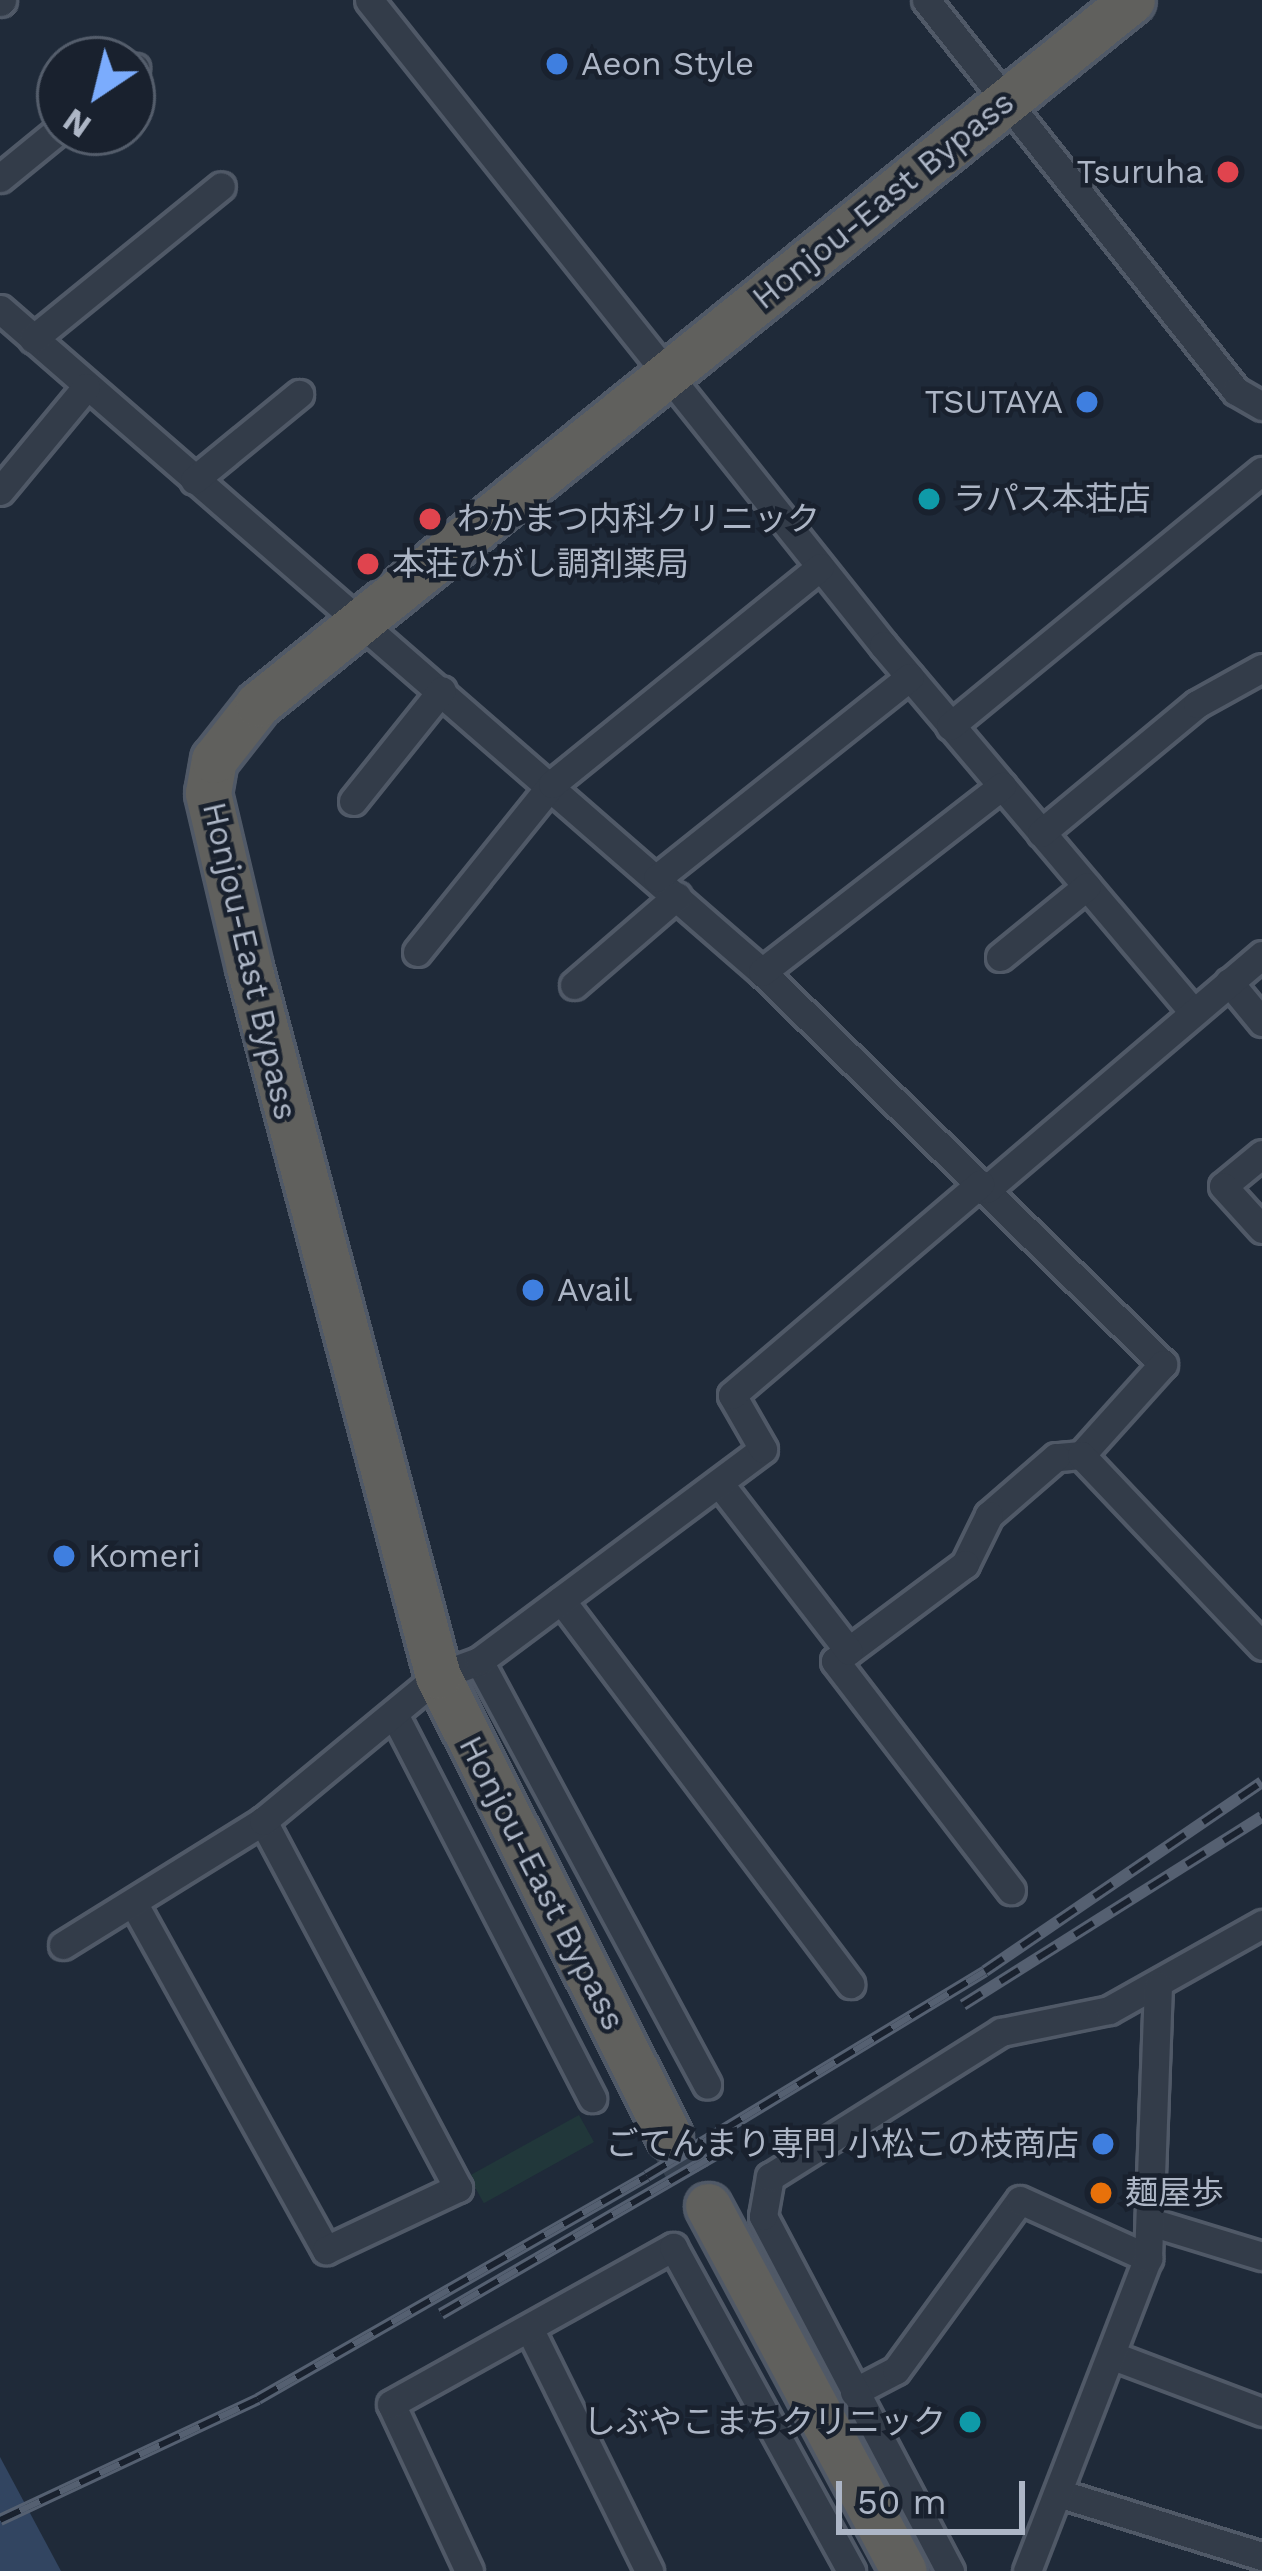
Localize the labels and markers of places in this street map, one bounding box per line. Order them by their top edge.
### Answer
place label: Aeon Style [581,44,754,84]
marker: Aeon Style [544,51,570,77]
place label: Tsuruha [1077,152,1204,192]
marker: Tsuruha [1215,159,1241,185]
place label: TSUTAYA [924,382,1063,422]
marker: TSUTAYA [1074,389,1100,415]
place label: ラパス本荘店 [953,479,1151,519]
marker: ラパス本荘店 [916,486,942,512]
place label: わかまつ内科クリニック [457,499,820,539]
marker: わかまつ内科クリニック [414,503,446,535]
place label: 本荘ひがし調剤薬局 [392,544,689,584]
marker: 本荘ひがし調剤薬局 [355,551,381,577]
place label: Avail [557,1270,632,1310]
marker: Avail [520,1277,546,1303]
place label: Komeri [88,1536,201,1576]
marker: Komeri [51,1543,77,1569]
place label: ごてんまり専門 小松この枝商店 [606,2124,1079,2164]
marker: ごてんまり専門 小松この枝商店 [1090,2131,1116,2157]
place label: 麺屋歩 [1125,2173,1224,2213]
marker: 麺屋歩 [1088,2180,1114,2206]
place label: しぶやこまちクリニック [583,2402,946,2442]
marker: しぶやこまちクリニック [957,2409,983,2435]

